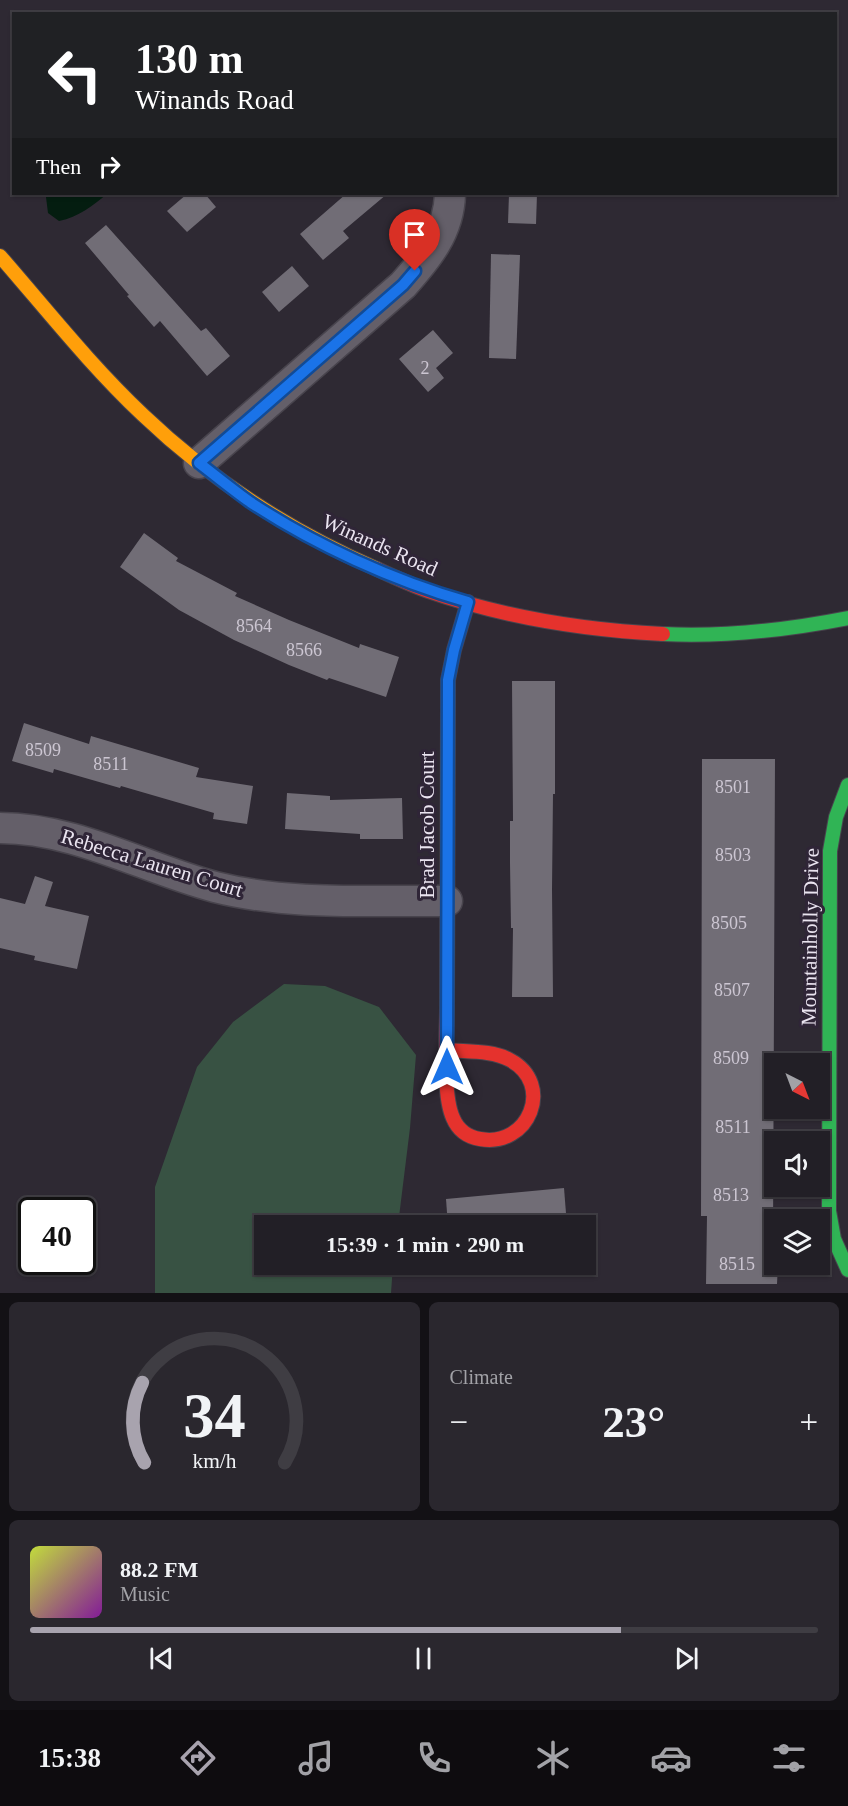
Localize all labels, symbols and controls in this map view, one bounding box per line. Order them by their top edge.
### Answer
icon: left [36,36,114,114]
text: 130 m [135,36,244,82]
text: Winands Road [135,85,294,115]
icon: right [93,150,126,183]
text: Then [36,154,81,179]
pin [389,209,440,271]
icon: arrive [398,218,431,251]
house number: 2 [421,358,430,378]
street label: Winands Road [319,509,442,581]
house number: 8564 [236,616,272,636]
house number: 8566 [286,640,322,660]
house number: 8509 [25,740,61,760]
street label: Brad Jacob Court [415,751,439,898]
house number: 8511 [93,754,129,774]
house number: 8501 [715,777,751,797]
street label: Rebecca Lauren Court [58,824,246,902]
house number: 8503 [715,845,751,865]
street label: Mountainholly Drive [796,848,824,1026]
house number: 8505 [711,913,747,933]
house number: 8507 [714,980,750,1000]
position arrow [415,1035,479,1099]
house number: 8509 [713,1048,749,1068]
north arrow [764,1053,830,1119]
map controls [764,1053,830,1275]
house number: 8511 [715,1117,751,1137]
button: sound [764,1131,830,1197]
house number: 8513 [713,1185,749,1205]
speed limit sign: 40 [18,1197,96,1275]
button: layers [764,1209,830,1275]
text: 15:39 · 1 min · 290 m [326,1232,524,1257]
house number: 8515 [719,1254,755,1274]
text: Climate [450,1366,513,1388]
text: 34 [183,1381,245,1450]
text: 23° [602,1397,665,1447]
text: − [450,1404,468,1440]
text: + [799,1404,818,1440]
text: km/h [192,1450,237,1474]
text: 88.2 FM [120,1557,198,1582]
text: Music [120,1583,170,1605]
icon: previous [145,1642,178,1675]
icon: pause [407,1642,440,1675]
icon: next [670,1642,703,1675]
icon: directions [177,1737,219,1779]
icon: music [295,1737,337,1779]
icon: phone [413,1737,455,1779]
icon: climate [532,1737,574,1779]
icon: car [650,1737,692,1779]
icon: filters [768,1737,810,1779]
text: 15:38 [38,1743,101,1773]

